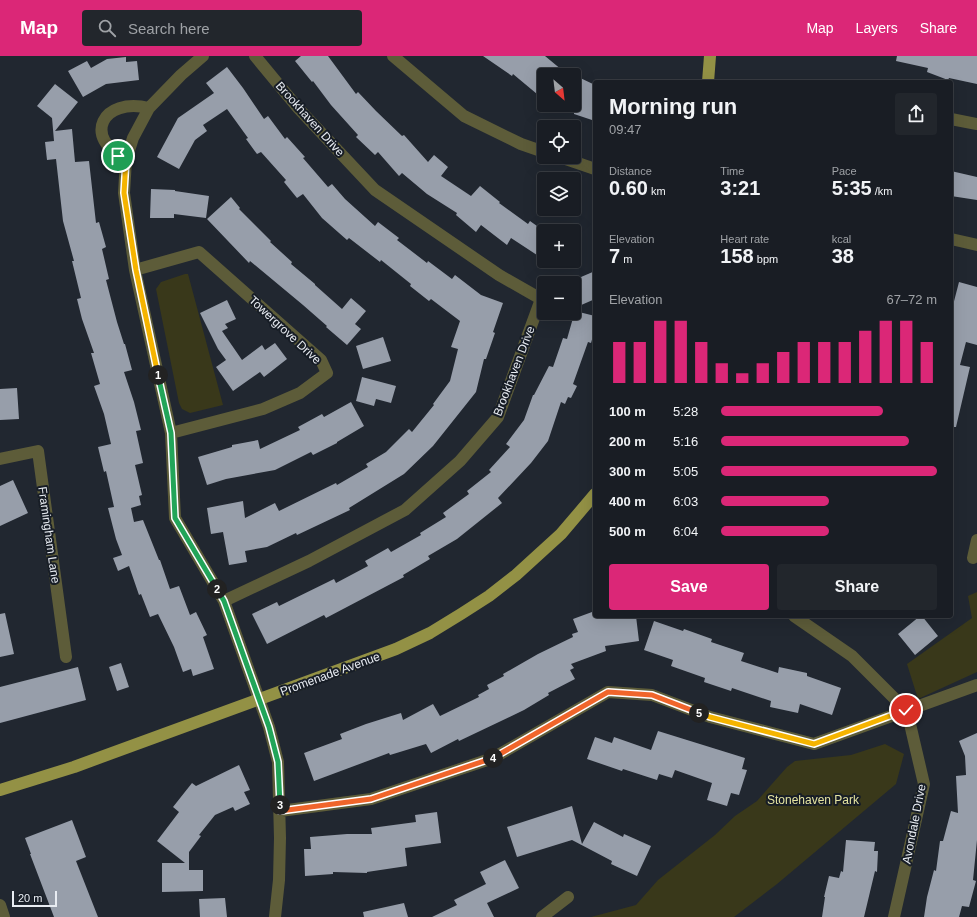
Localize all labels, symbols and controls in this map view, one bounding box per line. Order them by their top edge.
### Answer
search box [82,10,362,46]
text: Map [20,17,58,38]
icon: search [96,17,118,39]
text: Search here [128,20,210,37]
text: Map [806,20,834,36]
text: Layers [856,20,898,36]
text: Share [920,20,957,36]
north arrow [537,68,581,112]
map controls [537,68,581,320]
street label: Brookhaven Drive [273,79,347,159]
button: share [895,93,937,135]
text: Morning run [609,94,737,119]
button: locate [537,120,581,164]
text: 09:47 [609,122,642,137]
pin [101,139,135,173]
icon: arrive [107,145,129,167]
text: Distance [609,165,652,177]
text: Time [720,165,744,177]
text: Pace [832,165,857,177]
button: layers [537,172,581,216]
text: 0.60 [609,177,648,199]
text: 3:21 [720,177,760,199]
text: 5:35 [832,177,872,199]
text: km [648,185,666,197]
text: /km [872,185,892,197]
button: + [537,224,581,268]
text: Elevation [609,233,654,245]
text: Heart rate [720,233,769,245]
text: kcal [832,233,851,245]
text: 7 [609,245,620,267]
text: 158 [720,245,754,267]
text: 38 [832,245,854,267]
text: m [620,253,632,265]
text: bpm [754,253,778,265]
button: − [537,276,581,320]
text: Elevation [609,292,662,307]
text: 67–72 m [886,292,937,307]
street label: Towergrove Drive [246,293,324,367]
street label: Brookhaven Drive [490,324,538,418]
pin: 1 [148,365,168,385]
text: 1 [155,369,161,381]
text: 100 m [609,404,646,419]
text: 5:28 [673,404,698,419]
text: 200 m [609,434,646,449]
text: 5:16 [673,434,698,449]
text: 300 m [609,464,646,479]
text: 5:05 [673,464,698,479]
street label: Framingham Lane [35,486,63,585]
text: 400 m [609,494,646,509]
text: 6:03 [673,494,698,509]
text: 500 m [609,524,646,539]
text: 6:04 [673,524,698,539]
button: Save [609,564,769,610]
button: Share [777,564,937,610]
pin: 2 [207,579,227,599]
text: 2 [214,583,220,595]
street label: Promenade Avenue [278,649,382,699]
pin [889,693,923,727]
icon: check [895,699,917,721]
pin: 5 [689,703,709,723]
text: 5 [696,707,702,719]
pin: 4 [483,748,503,768]
text: 4 [490,752,496,764]
street label: Avondale Drive [899,783,929,865]
park label: Stonehaven Park [767,793,860,807]
pin: 3 [270,795,290,815]
text: 3 [277,799,283,811]
scale bar [12,889,57,908]
text: 20 m [18,892,42,904]

